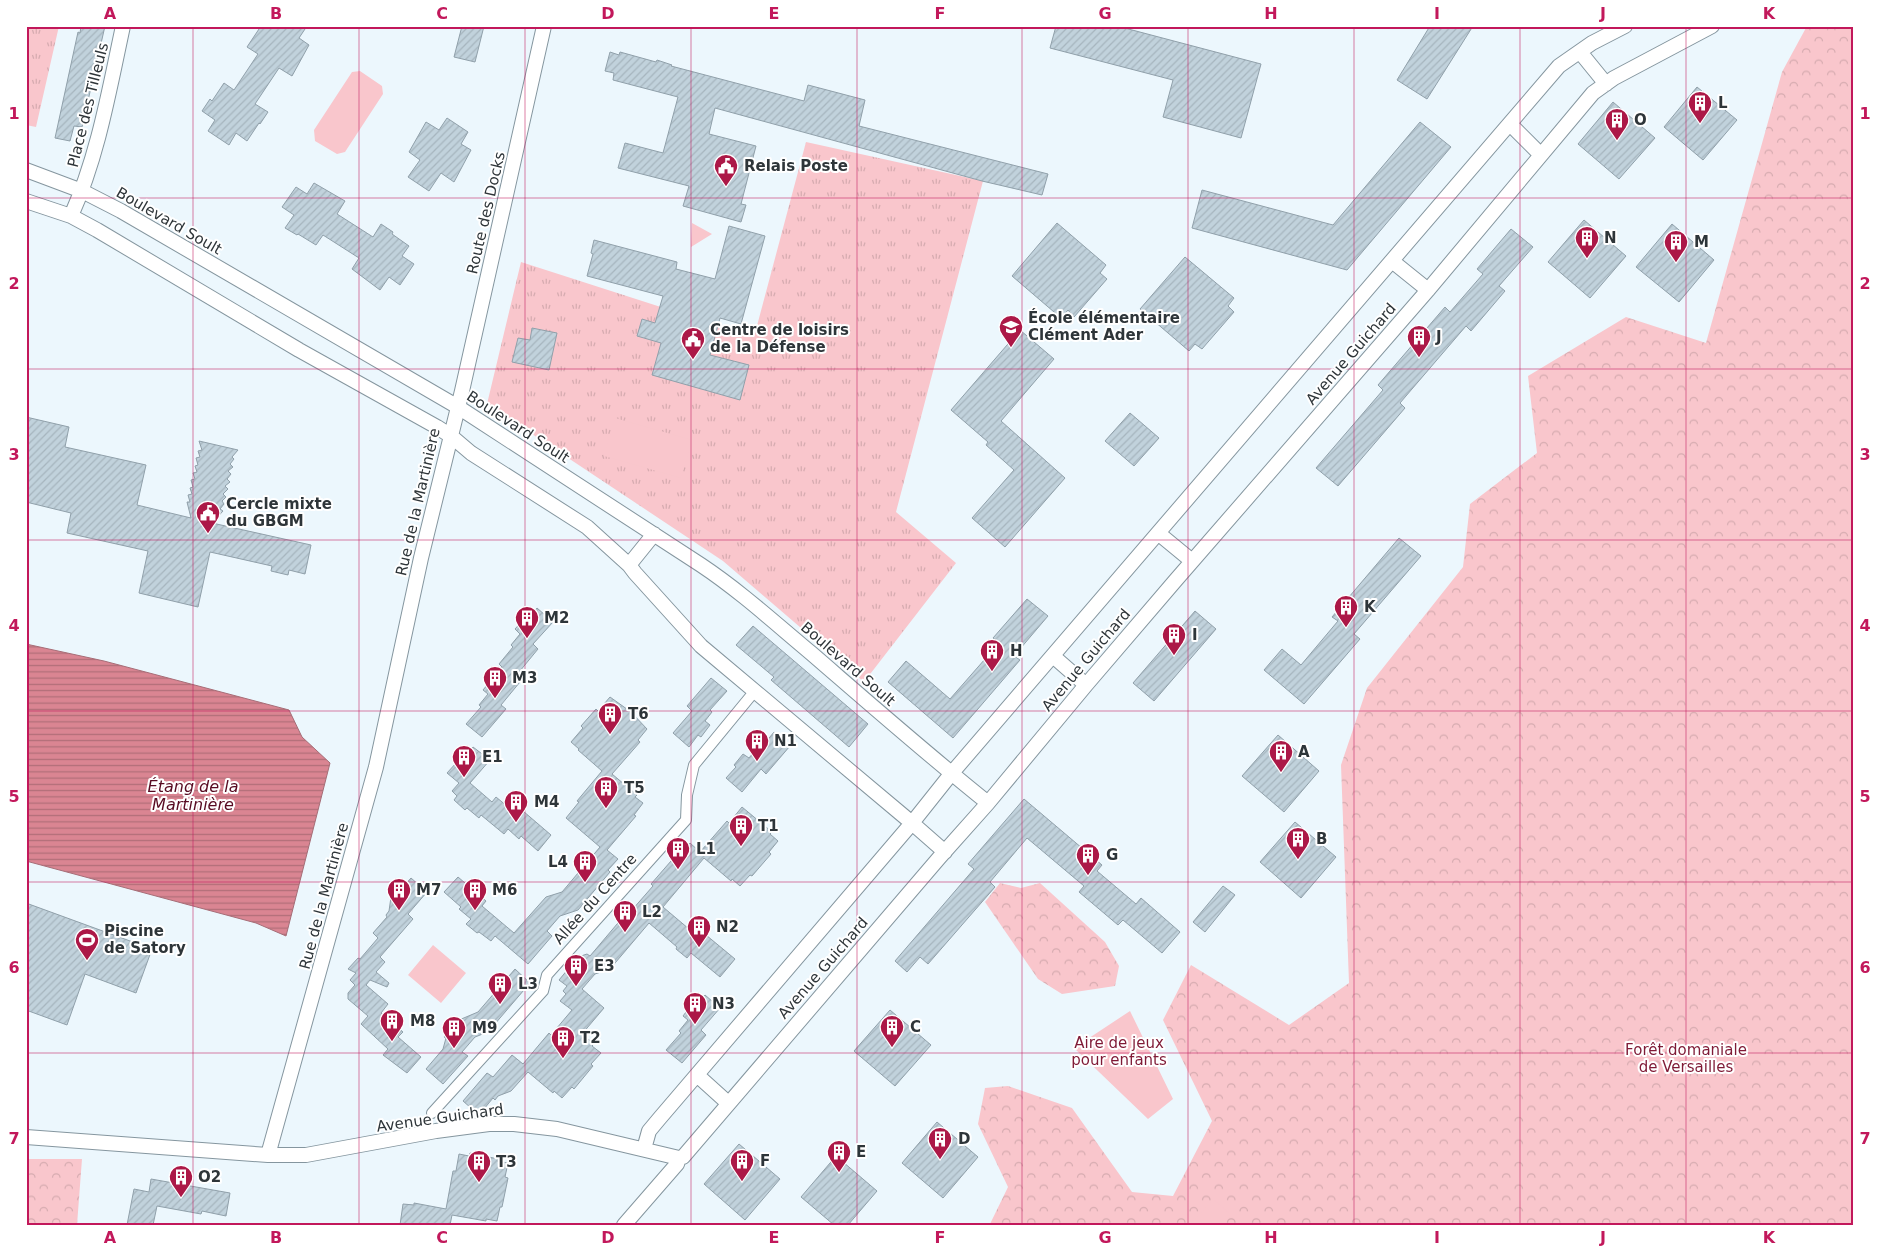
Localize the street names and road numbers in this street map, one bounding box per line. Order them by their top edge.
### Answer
street label: Place des Tilleuls [64,41,112,169]
street label: Route des Docks [463,150,509,276]
street label: Boulevard Soult [113,183,225,259]
street label: Avenue Guichard [1302,300,1400,408]
street label: Boulevard Soult [463,387,573,467]
street label: Rue de la Martinière [392,426,444,578]
street label: Avenue Guichard [1038,605,1134,715]
street label: Boulevard Soult [797,618,899,710]
street label: Rue de la Martinière [296,821,352,971]
street label: Allée du Centre [550,850,640,948]
street label: Avenue Guichard [774,914,872,1022]
street label: Avenue Guichard [375,1100,505,1136]

